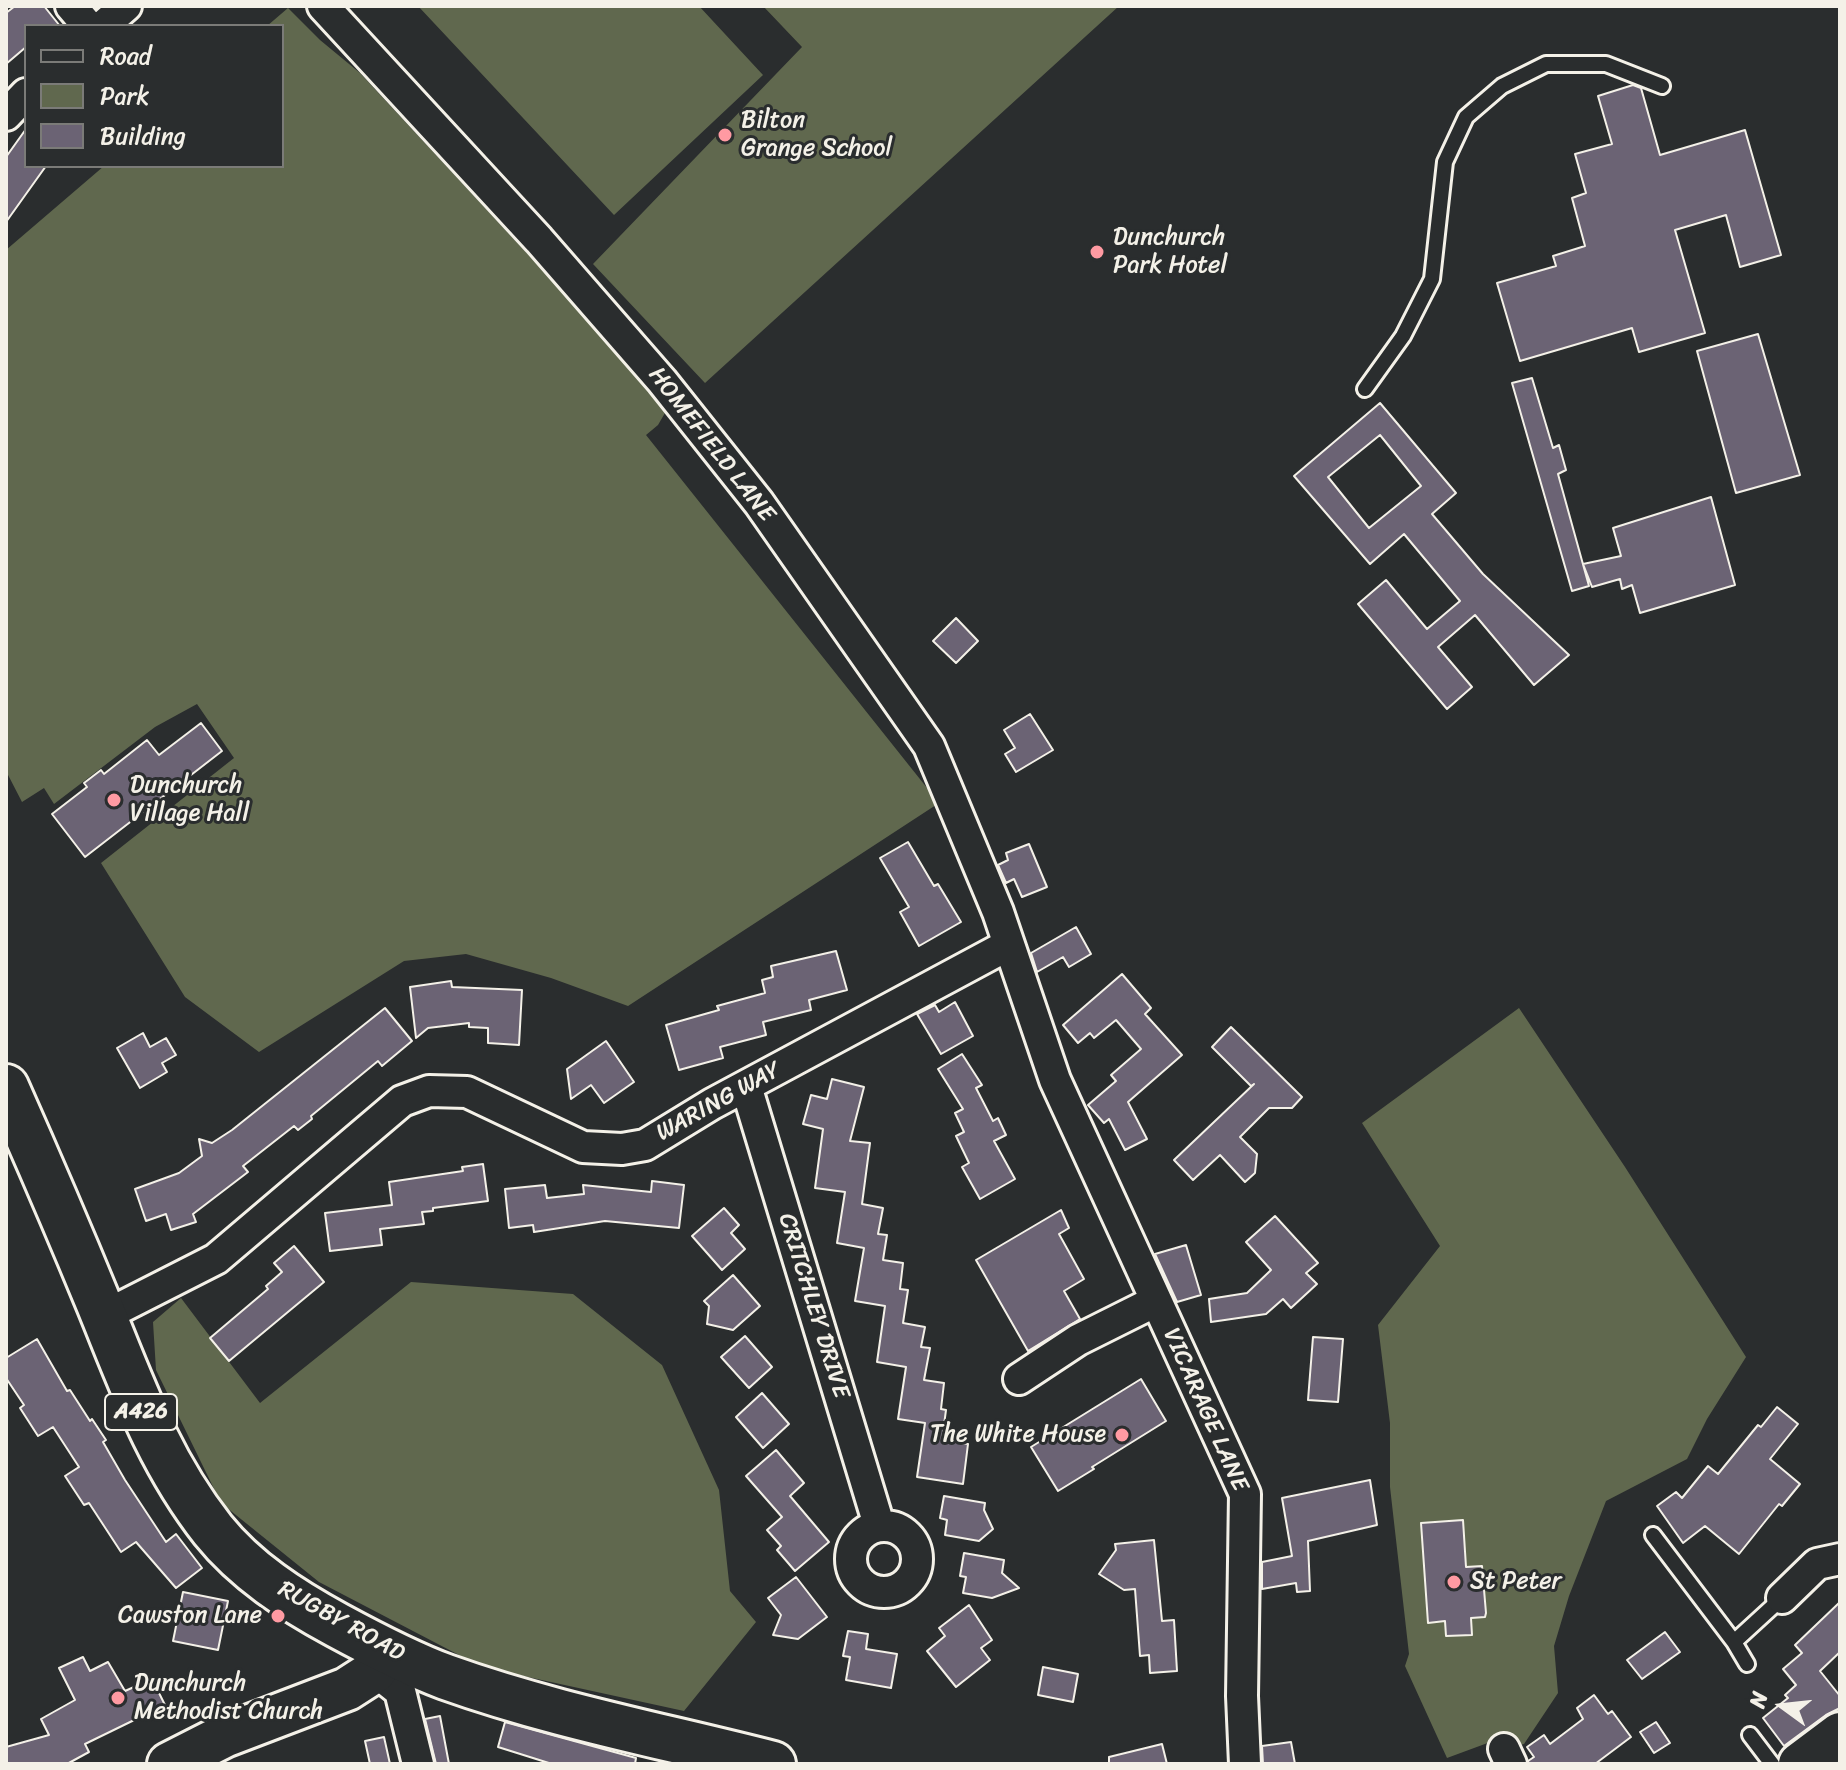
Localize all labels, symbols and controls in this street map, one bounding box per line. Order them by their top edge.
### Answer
legend [24,24,284,168]
text: Road [100,35,151,77]
text: Park [100,75,149,117]
place label: Bilton Grange School [741,107,892,163]
text: Building [100,115,186,157]
marker: Bilton Grange School [716,126,734,144]
place label: Dunchurch Park Hotel [1113,224,1227,280]
marker: Dunchurch Park Hotel [1088,243,1106,261]
street label: HOMEFIELD LANE [642,362,780,528]
place label: Dunchurch Village Hall [130,772,249,828]
marker: Dunchurch Village Hall [105,791,123,809]
street label: WARING WAY [652,1056,786,1148]
street label: CRITCHLEY DRIVE [771,1210,855,1402]
street label: VICARAGE LANE [1156,1324,1254,1496]
road number: A426 [105,1394,177,1430]
place label: The White House [930,1421,1106,1449]
marker: The White House [1113,1426,1131,1444]
place label: St Peter [1470,1568,1561,1596]
marker: St Peter [1445,1573,1463,1591]
street label: RUGBY ROAD [273,1575,409,1669]
place label: Cawston Lane [118,1602,262,1630]
marker: Cawston Lane [269,1607,287,1625]
north arrow [1742,1666,1822,1746]
place label: Dunchurch Methodist Church [134,1670,323,1726]
text: N [1738,1687,1779,1712]
marker: Dunchurch Methodist Church [109,1689,127,1707]

